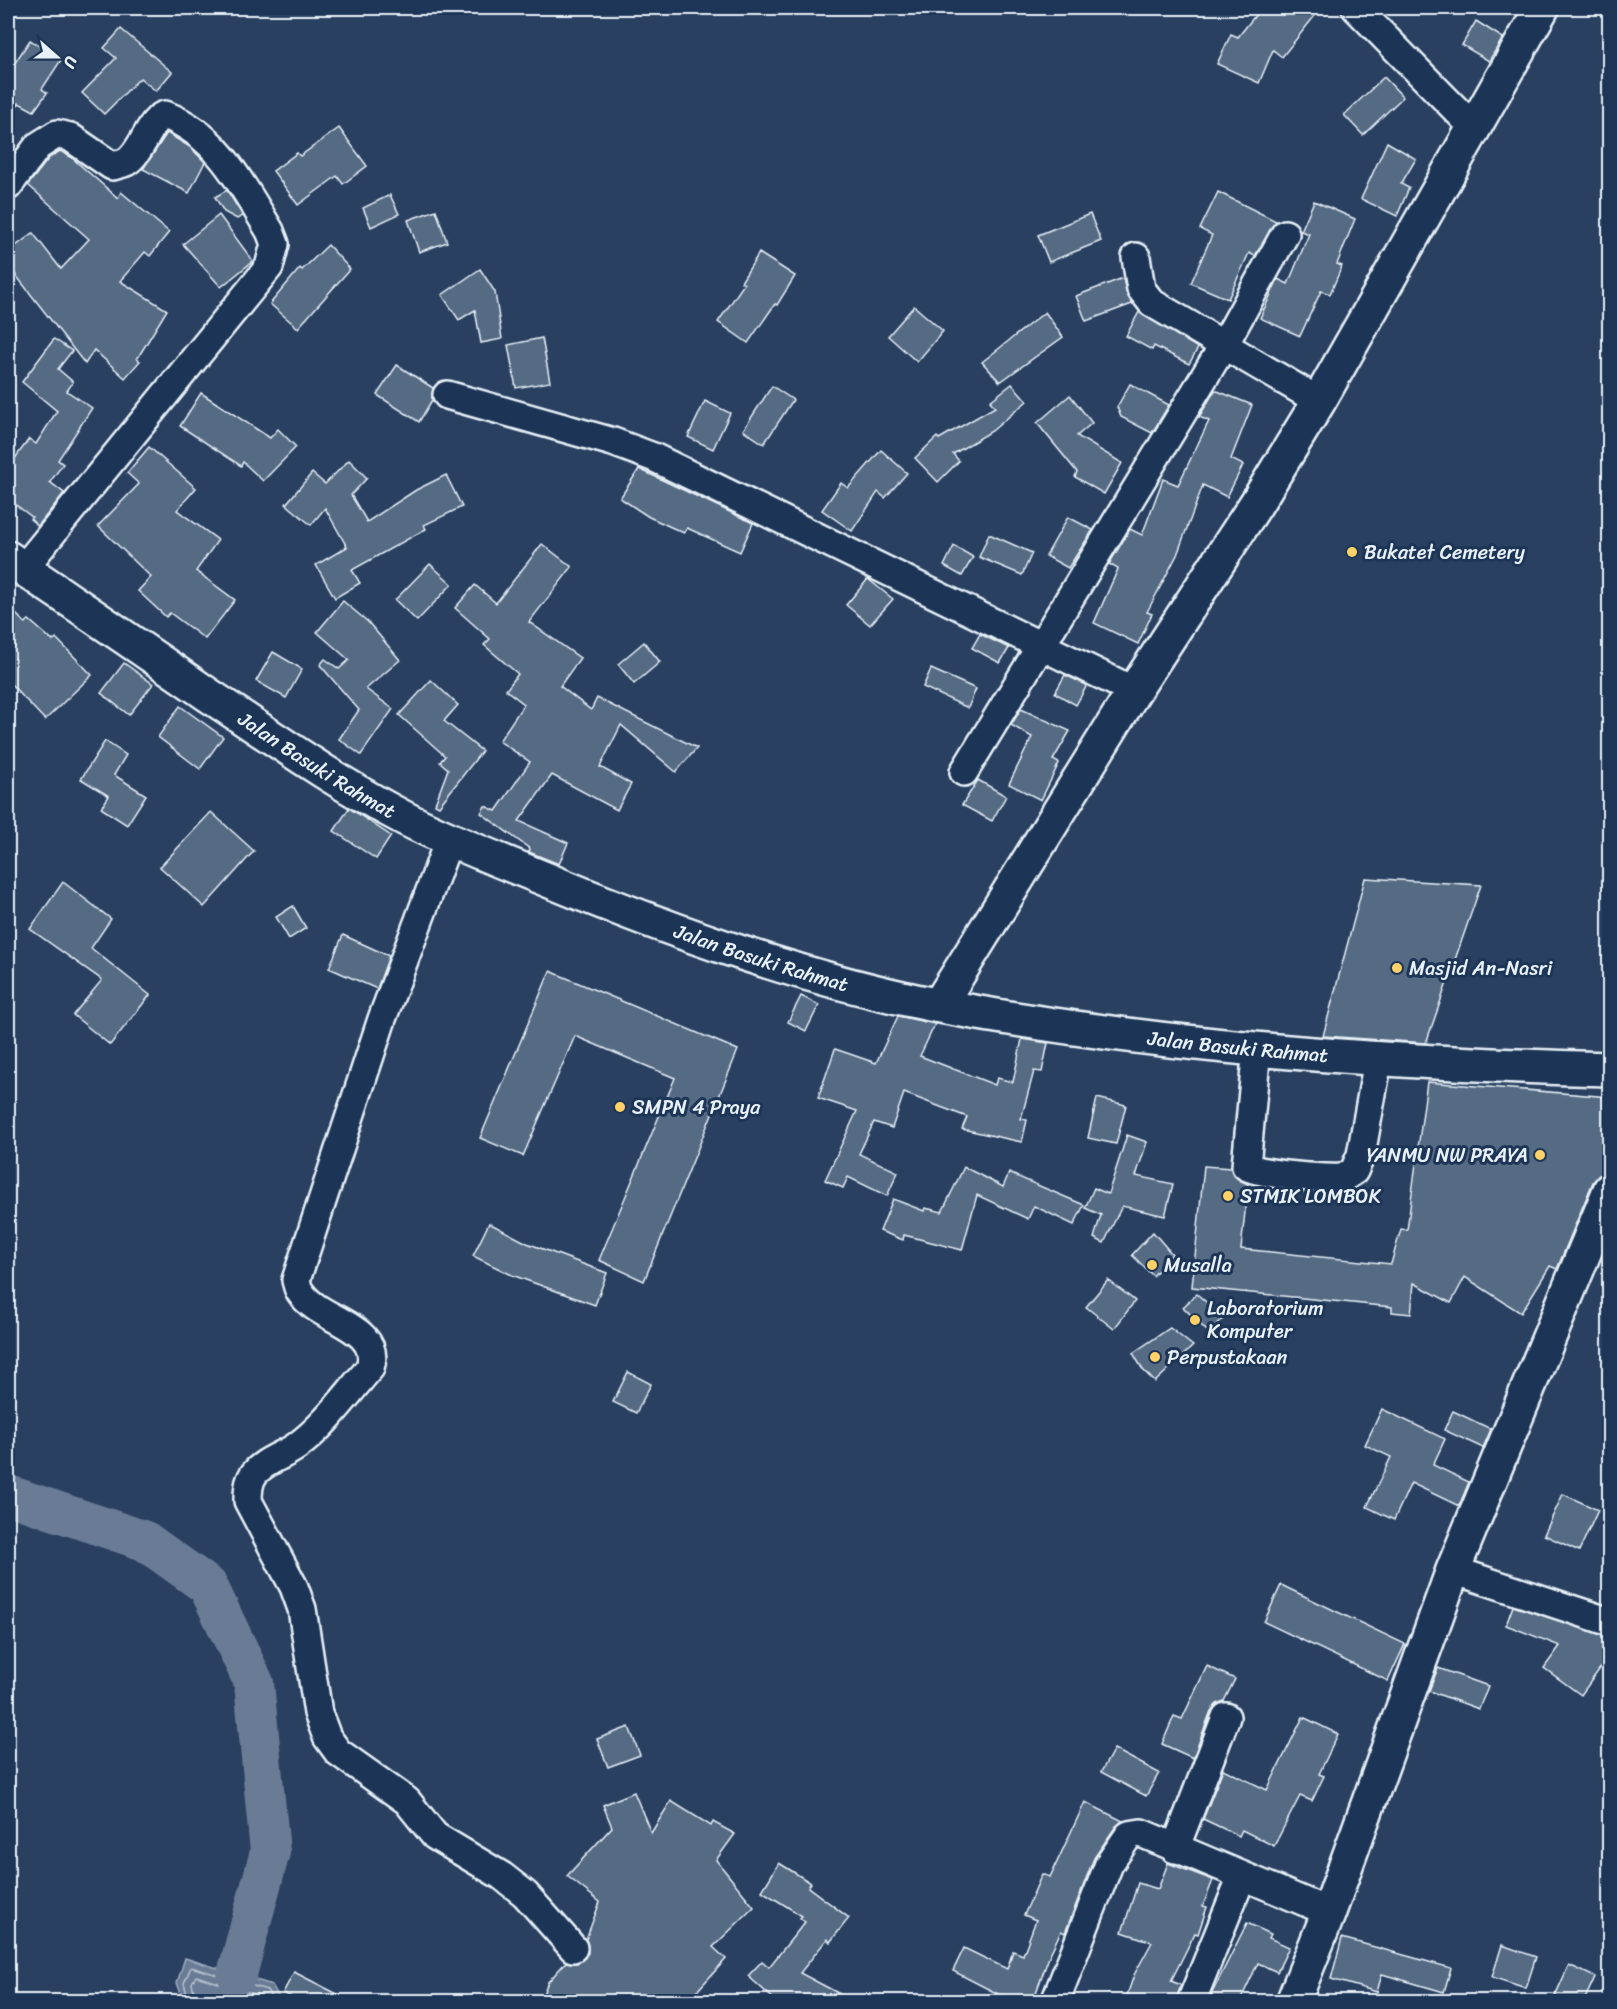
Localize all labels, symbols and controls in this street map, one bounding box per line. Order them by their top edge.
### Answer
north arrow [27,27,87,87]
text: U [55,52,86,74]
place label: Bukatet Cemetery [1364,535,1526,570]
marker: Bukatet Cemetery [1345,545,1359,559]
street label: Jalan Basuki Rahmat [230,701,403,828]
street label: Jalan Basuki Rahmat [668,913,853,1002]
place label: Masjid An-Nasri [1409,951,1554,986]
marker: Masjid An-Nasri [1390,961,1404,975]
street label: Jalan Basuki Rahmat [1145,1020,1330,1073]
place label: SMPN 4 Praya [632,1090,761,1125]
marker: SMPN 4 Praya [613,1100,627,1114]
place label: YANMU NW PRAYA [1367,1138,1528,1173]
marker: YANMU NW PRAYA [1533,1148,1547,1162]
place label: STMIK LOMBOK [1240,1179,1382,1214]
marker: STMIK LOMBOK [1221,1189,1235,1203]
place label: Musalla [1164,1248,1232,1283]
marker: Musalla [1145,1258,1159,1272]
place label: Laboratorium Komputer [1207,1291,1324,1349]
marker: Laboratorium Komputer [1188,1313,1202,1327]
place label: Perpustakaan [1167,1340,1288,1375]
marker: Perpustakaan [1148,1350,1162,1364]

